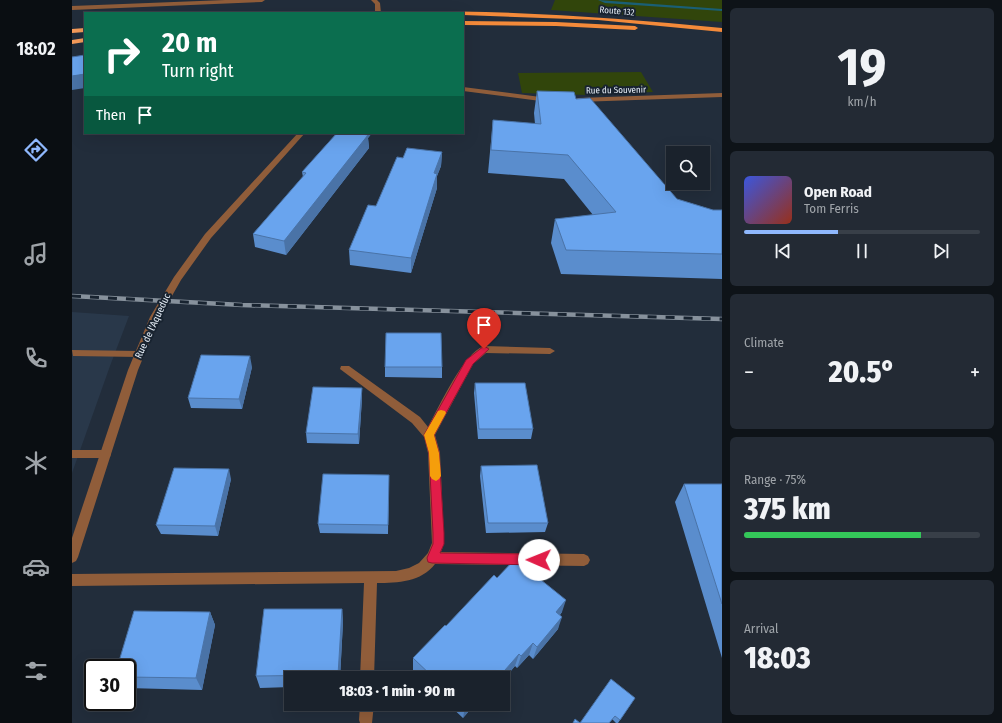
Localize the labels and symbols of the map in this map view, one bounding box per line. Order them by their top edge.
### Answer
street label: Route 132 [599,4,635,18]
street label: Rue du Souvenir [586,84,647,96]
street label: Rue de l'Aqueduc [133,291,174,360]
pin [467,308,501,349]
position arrow [518,539,560,581]
speed limit sign: 30 [84,659,136,711]

